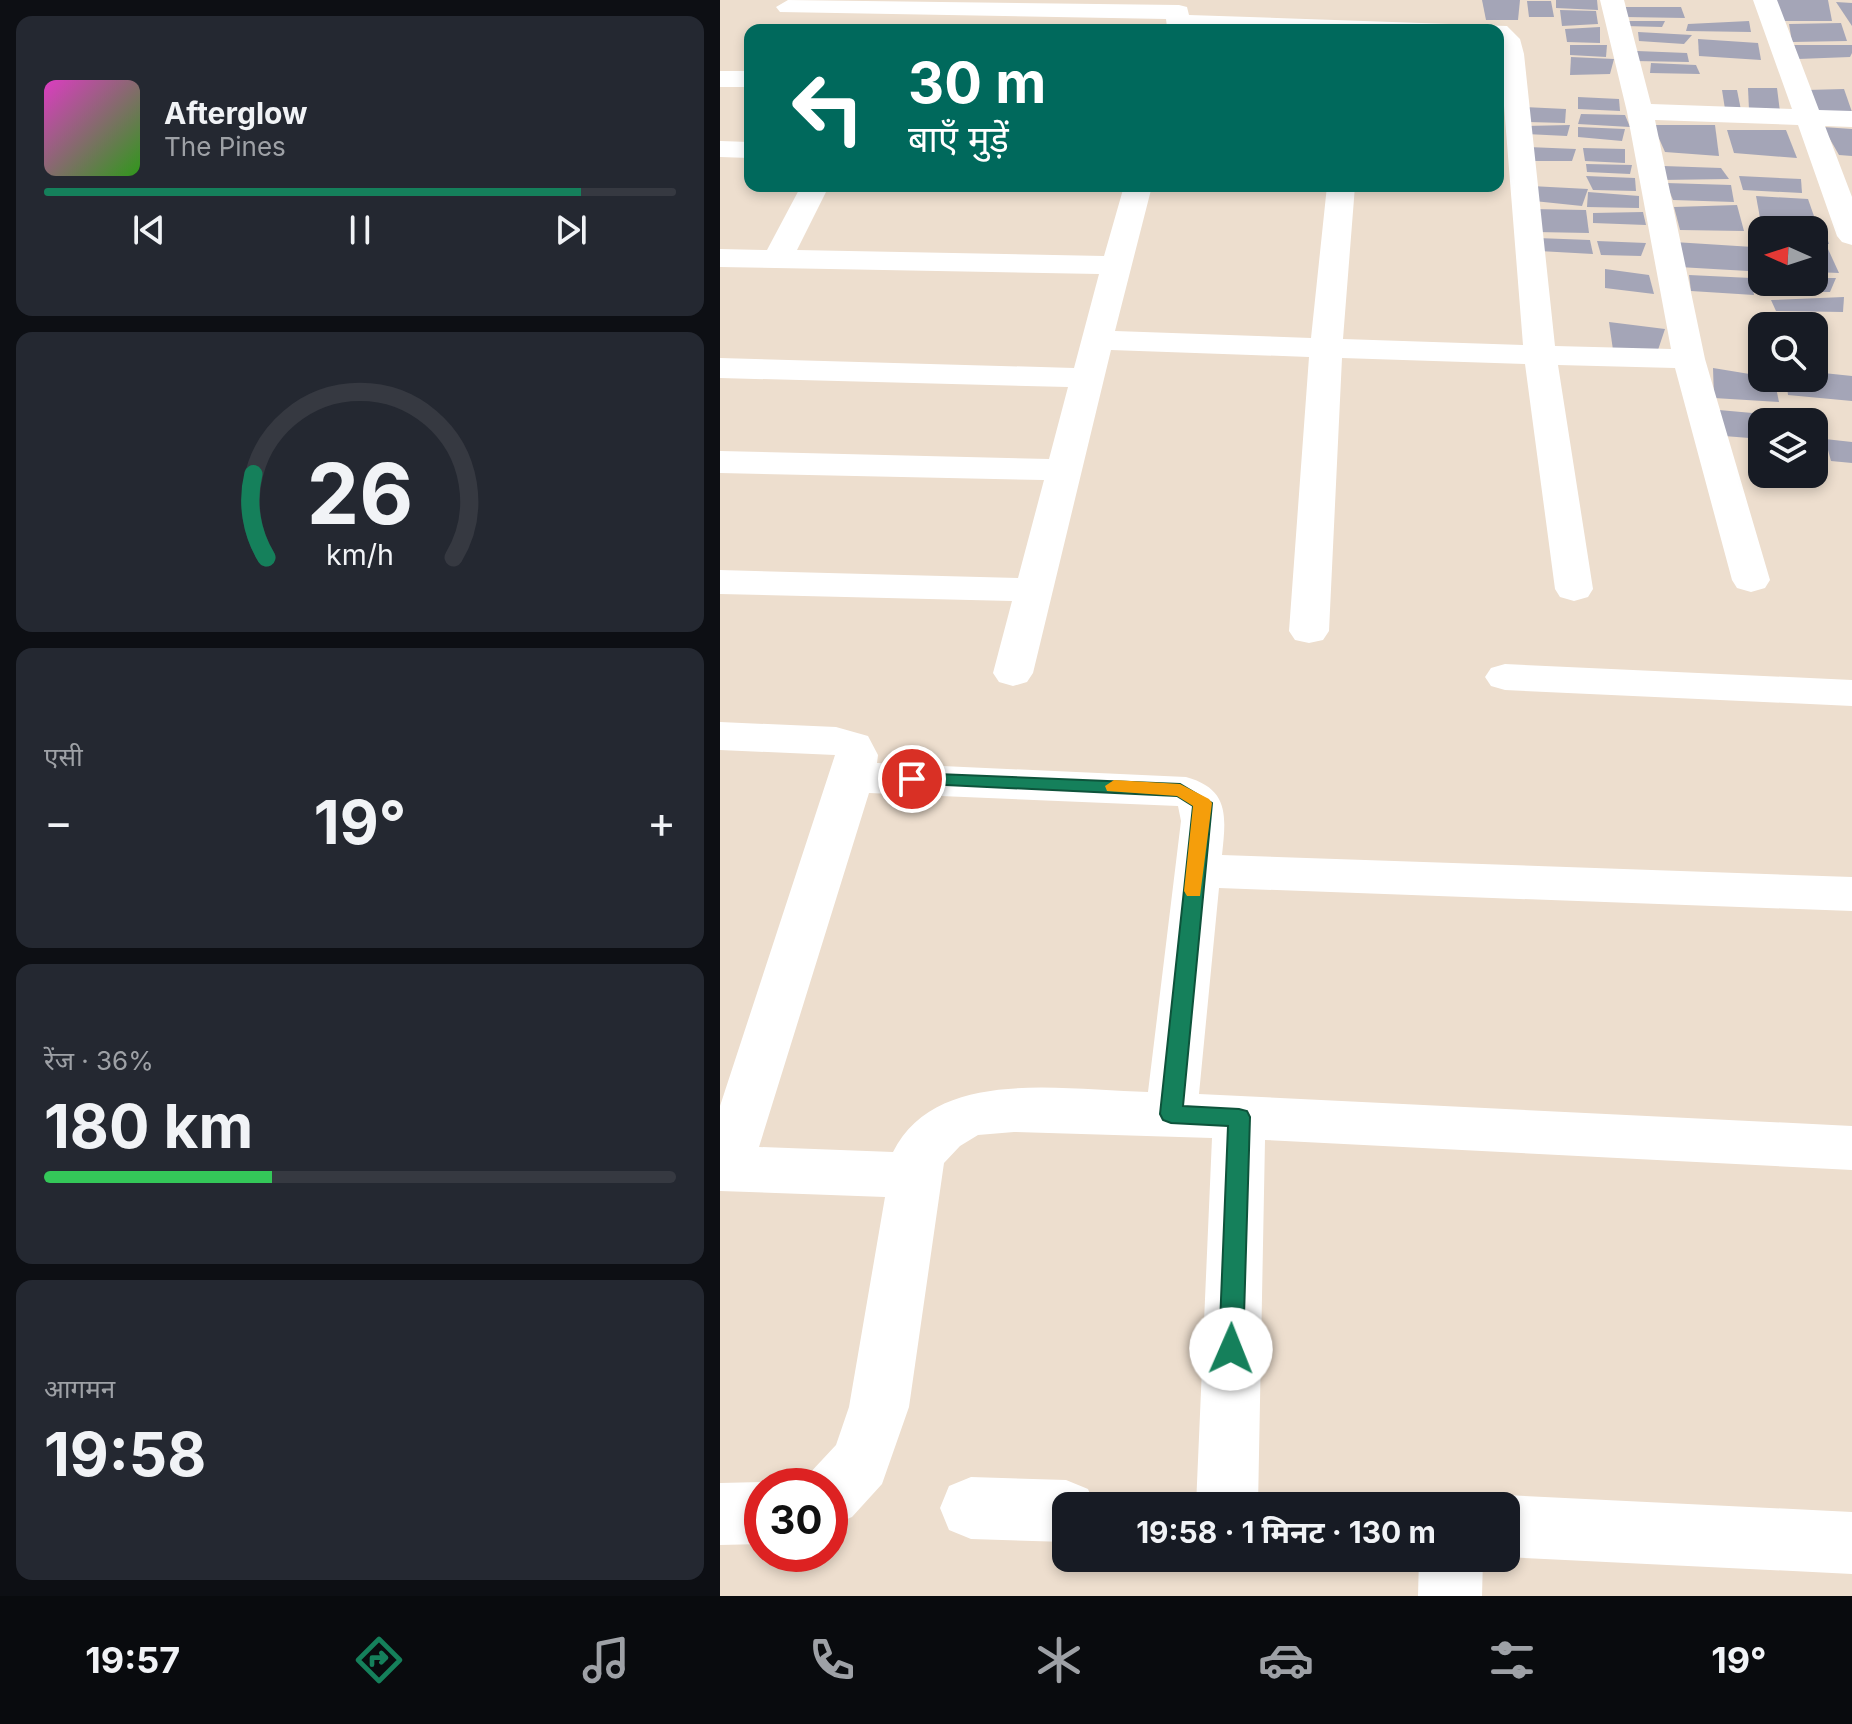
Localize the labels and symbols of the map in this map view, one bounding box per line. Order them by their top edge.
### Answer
north arrow [1748,216,1828,296]
pin [878,745,946,813]
position arrow [1189,1307,1273,1391]
speed limit sign: 30 [744,1468,848,1572]

